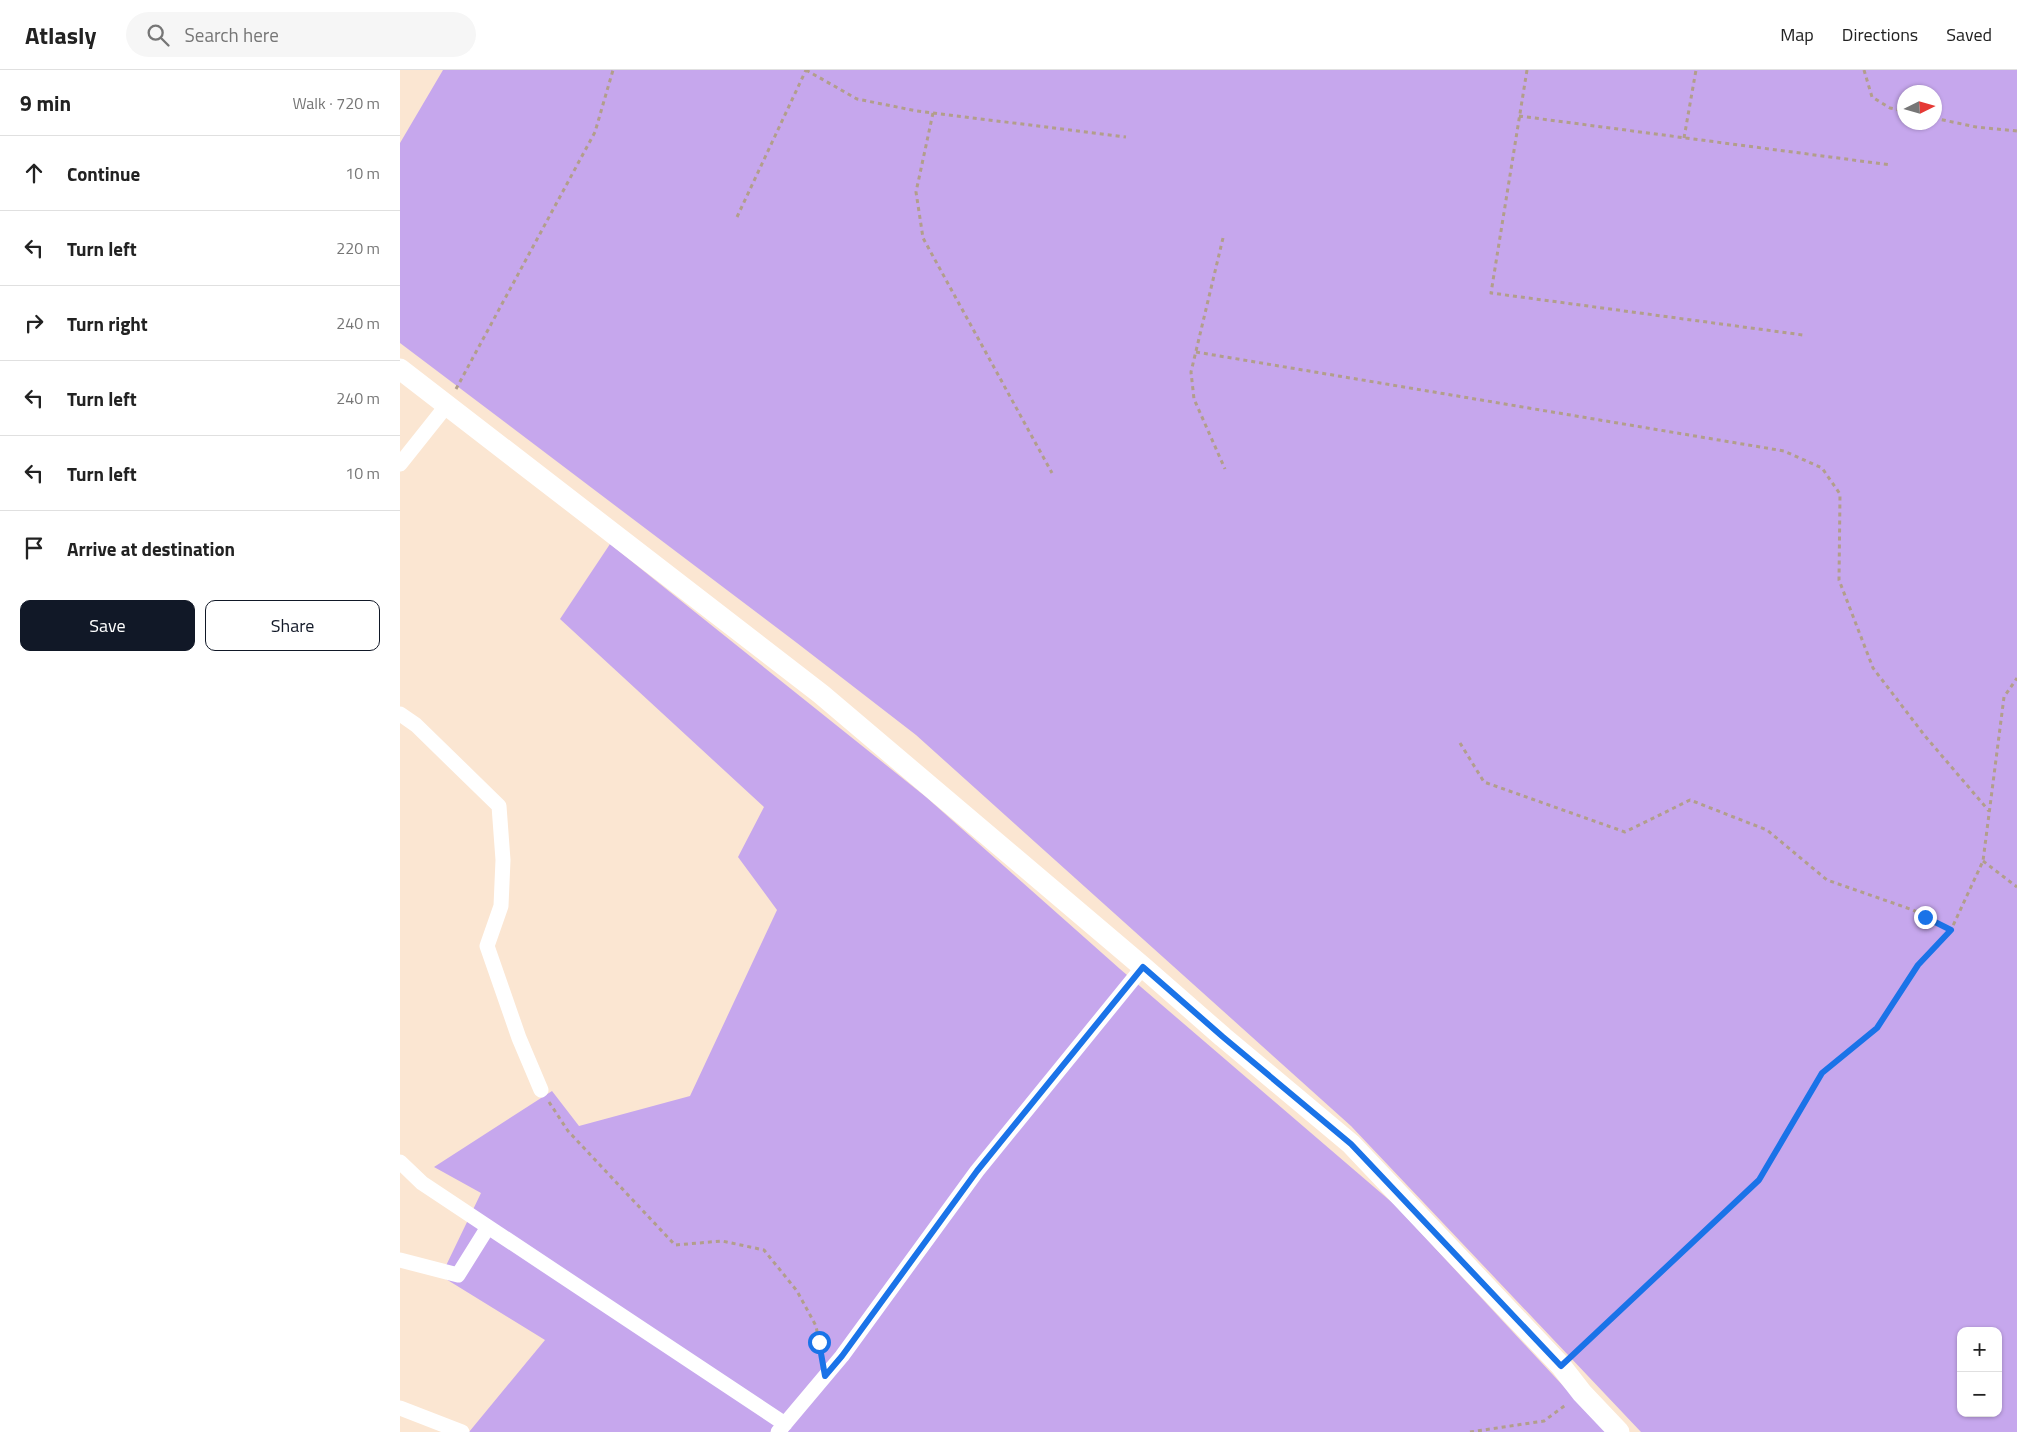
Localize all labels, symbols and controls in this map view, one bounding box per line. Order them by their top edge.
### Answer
search box [126,12,476,57]
text: Atlasly [25,17,96,53]
text: Search here [184,20,279,49]
icon: search [144,21,172,49]
text: Map [1780,21,1814,48]
text: Directions [1842,21,1918,48]
text: Saved [1946,21,1992,48]
north arrow [1897,85,1942,130]
text: 9 min [20,87,71,119]
text: Walk · 720 m [292,91,380,115]
icon: ahead [20,159,48,187]
text: Continue [67,159,140,188]
text: 10 m [345,161,380,185]
icon: left [20,234,48,262]
text: Turn left [67,234,137,263]
text: 220 m [336,236,380,260]
icon: right [20,309,48,337]
text: Turn right [67,309,148,338]
text: 240 m [336,311,380,335]
icon: left [20,384,48,412]
text: Turn left [67,384,137,413]
text: 240 m [336,386,380,410]
icon: left [20,459,48,487]
text: Turn left [67,459,137,488]
text: 10 m [345,461,380,485]
icon: arrive [20,534,48,562]
text: Arrive at destination [67,534,235,563]
button: Save [20,600,195,651]
button: Share [205,600,380,651]
route end [1914,906,1937,929]
map controls [1957,1327,2002,1417]
button: + [1957,1327,2002,1372]
route start [808,1331,831,1354]
button: − [1957,1372,2002,1417]

